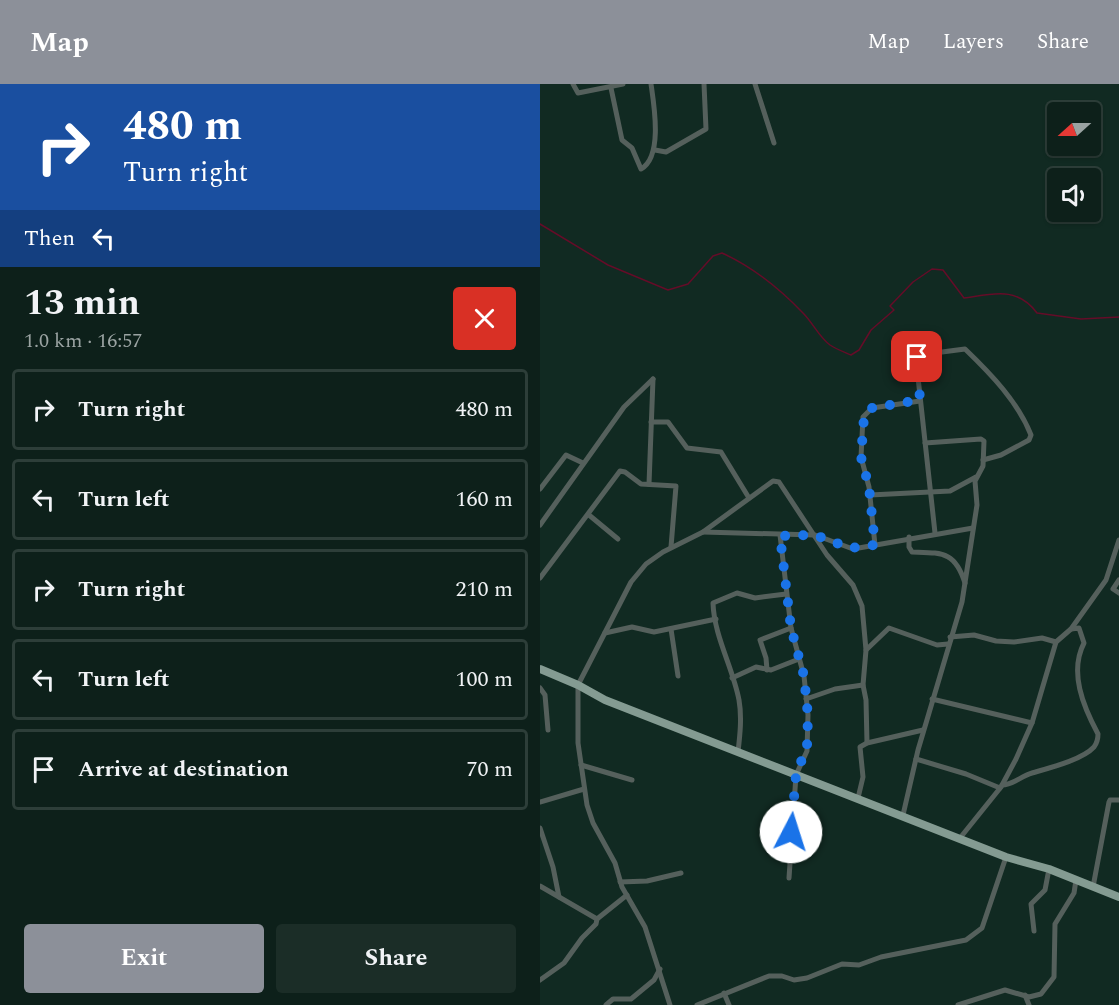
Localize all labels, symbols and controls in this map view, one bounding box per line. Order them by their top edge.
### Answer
text: Map [30,21,89,64]
text: Map [868,26,910,58]
text: Layers [943,26,1004,58]
text: Share [1037,26,1089,58]
text: 480 m [123,95,242,158]
north arrow [1047,102,1101,156]
map controls [1047,102,1101,222]
icon: right [24,108,102,186]
text: Turn right [123,152,248,194]
button: sound [1047,168,1101,222]
text: Then [24,222,75,255]
icon: left [87,222,120,255]
text: 13 min [24,276,140,331]
button: close [453,287,516,350]
text: 1.0 km · 16:57 [24,326,142,356]
pin [891,331,942,382]
icon: arrive [900,340,933,373]
icon: right [27,393,60,426]
text: Turn right [78,393,185,426]
text: 480 m [456,393,513,426]
icon: left [27,483,60,516]
text: Turn left [78,483,170,516]
text: 160 m [456,483,513,516]
icon: right [27,573,60,606]
text: Turn right [78,573,185,606]
text: 210 m [456,573,513,606]
icon: left [27,663,60,696]
text: Turn left [78,663,170,696]
text: 100 m [456,663,513,696]
icon: arrive [27,753,60,786]
text: Arrive at destination [78,753,289,786]
text: 70 m [467,753,513,786]
position arrow [759,800,823,864]
button: Exit [24,924,264,993]
button: Share [276,924,516,993]

